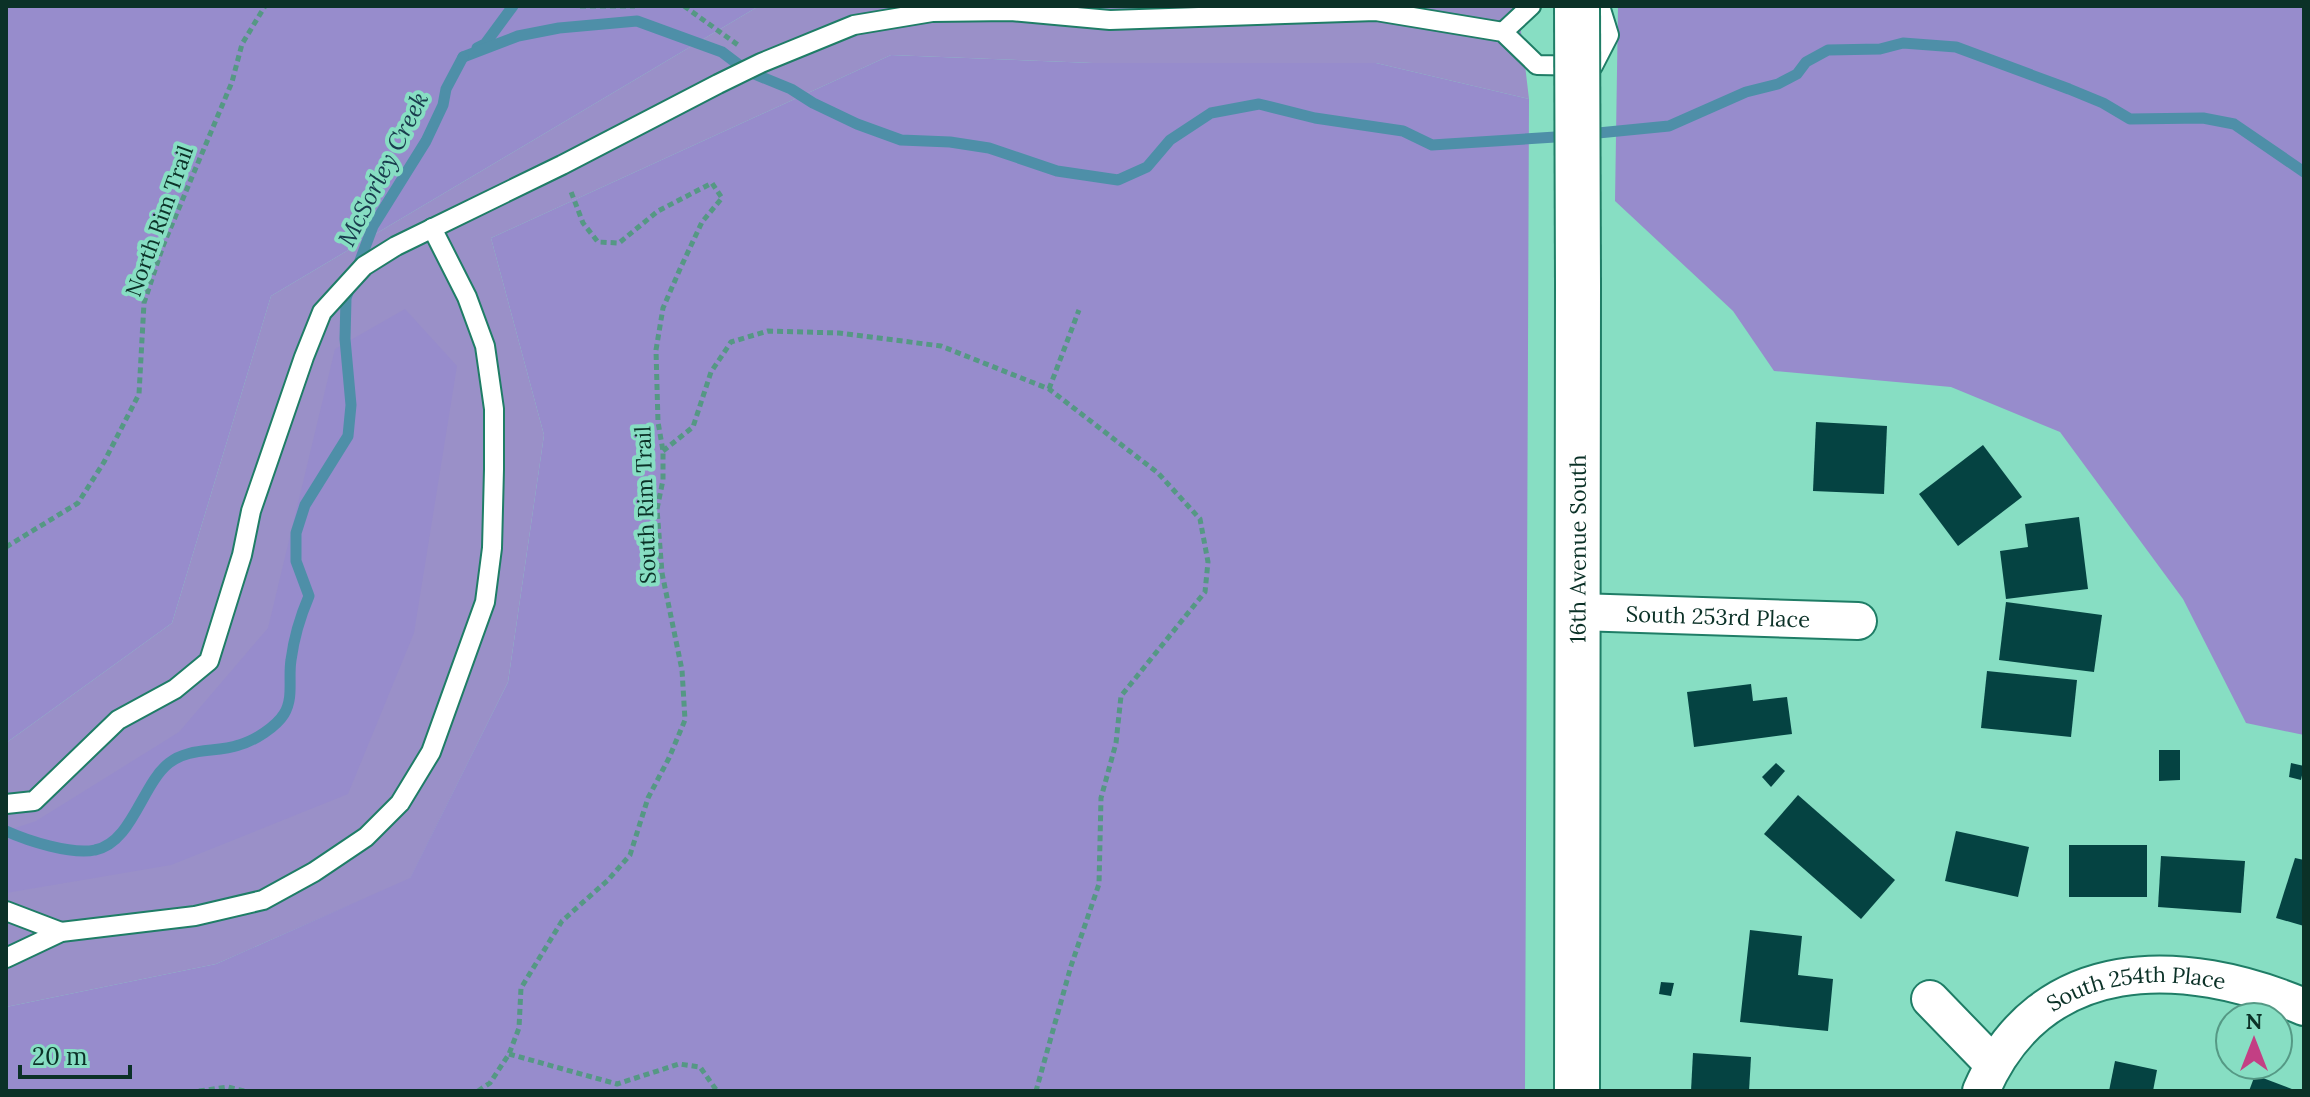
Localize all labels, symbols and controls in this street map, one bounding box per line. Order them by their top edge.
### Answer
water label: McSorley Creek [331,87,435,251]
street label: North Rim Trail [119,142,199,300]
street label: South Rim Trail [628,426,662,584]
street label: 16th Avenue South [1564,454,1592,644]
street label: South 253rd Place [1625,600,1811,633]
street label: South 254th Place [2041,960,2228,1017]
north arrow [2214,1001,2294,1081]
text: N [2245,1007,2263,1035]
scale bar [20,1029,130,1079]
text: 20 m [32,1041,88,1072]

